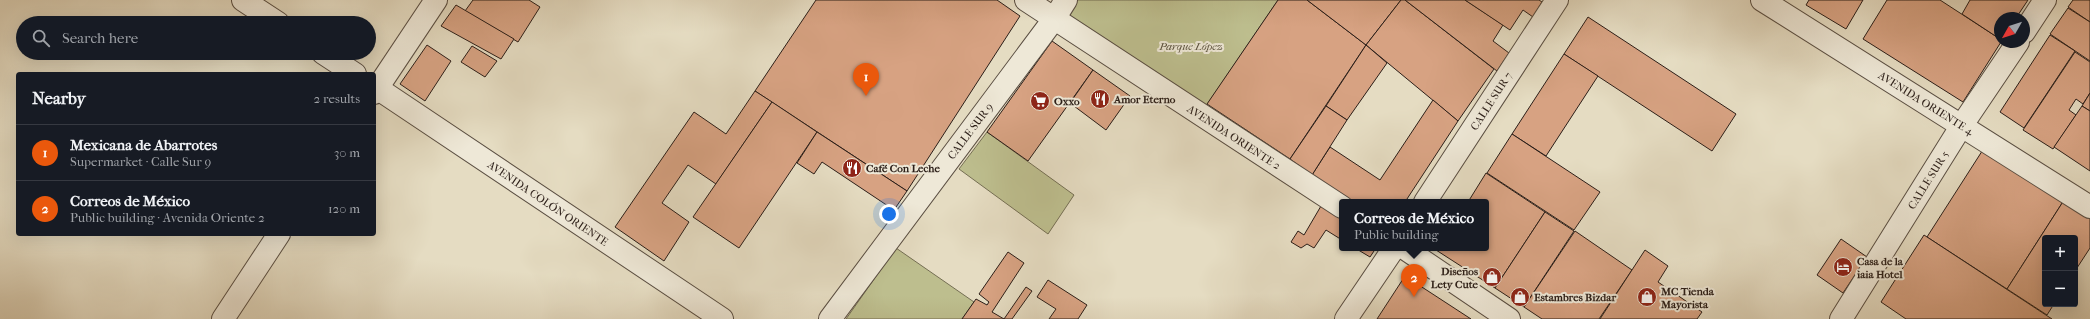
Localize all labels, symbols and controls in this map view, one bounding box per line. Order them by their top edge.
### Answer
north arrow [1994,12,2030,48]
search box [16,16,376,60]
icon: search [30,27,52,49]
text: Search here [62,29,138,47]
park label: Parque López [1158,40,1223,53]
pin: 1 [853,63,879,96]
street label: AVENIDA ORIENTE 4 [1875,68,1976,138]
street label: CALLE SUR 7 [1468,70,1515,133]
text: Nearby [32,88,86,108]
restaurant icon: Amor Eterno [1089,88,1111,110]
supermarket icon: Oxxo [1029,90,1051,112]
text: 2 results [314,91,360,106]
place label: Amor Eterno [1113,93,1176,106]
place label: Oxxo [1054,95,1080,108]
street label: CALLE SUR 9 [945,100,996,162]
street label: AVENIDA ORIENTE 2 [1184,102,1283,173]
text: Mexicana de Abarrotes [70,136,217,154]
text: 1 [43,145,47,160]
text: 30 m [334,145,360,160]
street label: CALLE SUR 5 [1905,149,1952,212]
text: Supermarket · Calle Sur 9 [70,154,211,169]
restaurant icon: Café Con Leche [841,157,863,179]
street label: AVENIDA COLÓN ORIENTE [484,158,611,249]
place label: Café Con Leche [866,162,940,175]
text: Correos de México [70,192,190,210]
popup [1339,199,1489,251]
text: 2 [42,201,48,216]
text: 120 m [328,201,360,216]
your location [879,204,899,224]
text: Correos de México [1354,209,1474,227]
text: Public building · Avenida Oriente 2 [70,210,265,225]
text: Public building [1354,227,1438,242]
map controls [2042,235,2078,307]
button: + [2042,235,2078,271]
place label: Casa de la iaia Hotel [1856,255,1904,281]
hotel icon: Casa de la iaia Hotel [1832,256,1854,278]
pin: 2 [1401,264,1427,297]
place label: Diseños Lety Cute [1431,265,1479,291]
shop icon: Diseños Lety Cute [1481,266,1503,288]
button: − [2042,271,2078,307]
place label: MC Tienda Mayorista [1660,285,1715,311]
shop icon: Estambres Bizdar [1509,286,1531,308]
shop icon: MC Tienda Mayorista [1636,286,1658,308]
place label: Estambres Bizdar [1534,291,1616,304]

